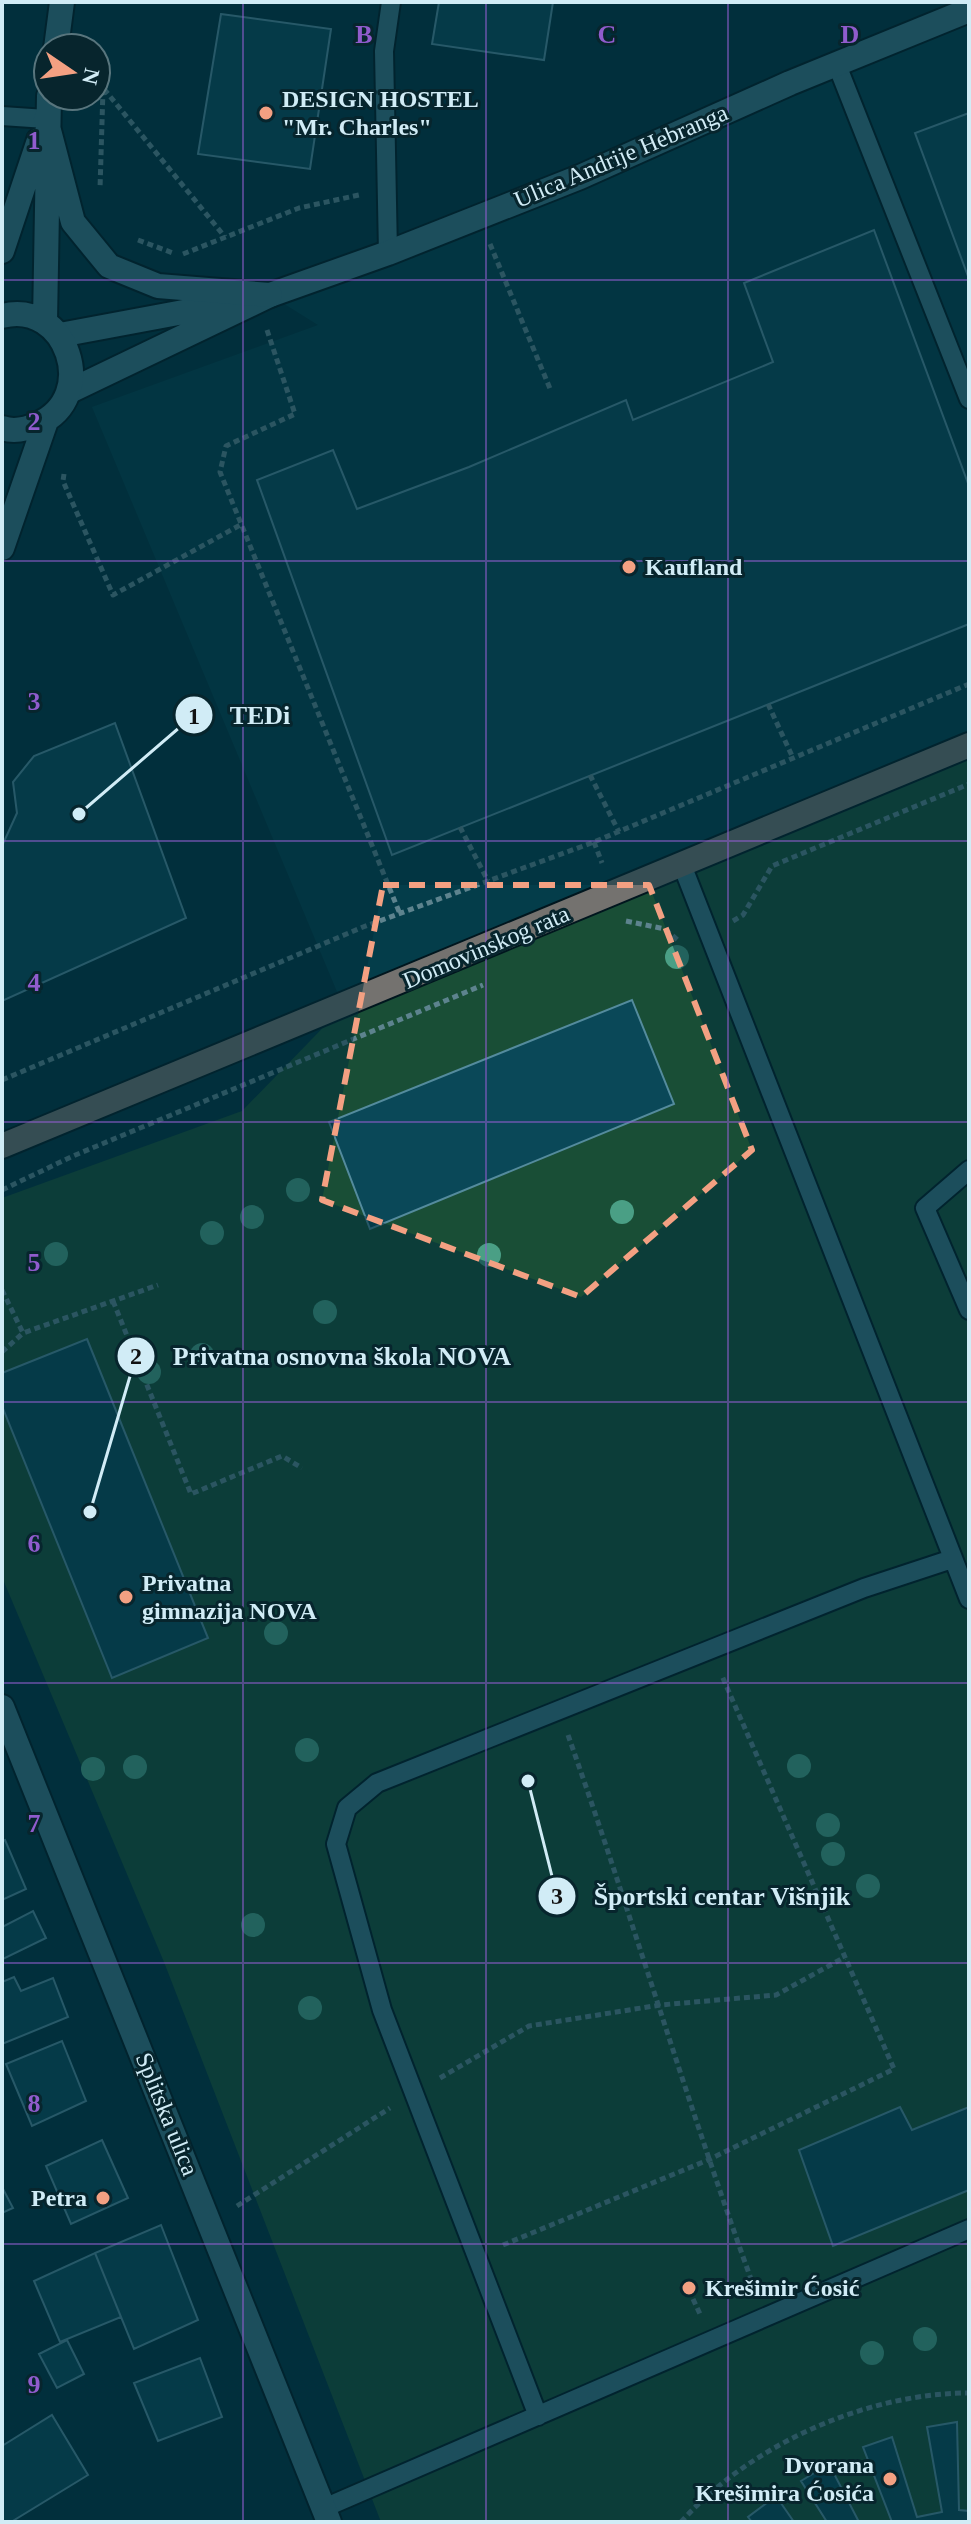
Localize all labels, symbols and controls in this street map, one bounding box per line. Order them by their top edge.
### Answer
text: B [355,20,373,49]
text: C [598,20,616,49]
text: D [841,20,859,49]
north arrow [32,32,112,112]
text: N [77,66,105,87]
place label: DESIGN HOSTEL "Mr. Charles" [282,86,479,140]
street label: Ulica Andrije Hebranga [510,99,732,213]
marker: DESIGN HOSTEL "Mr. Charles" [257,104,275,122]
text: 1 [28,126,41,155]
text: 2 [28,407,41,436]
place label: Kaufland [645,554,743,580]
marker: Kaufland [620,558,638,576]
text: 3 [28,687,41,716]
callout: TEDi [174,690,306,740]
text: TEDi [230,701,290,730]
text: 1 [188,703,200,729]
street label: Domovinskog rata [399,900,573,994]
text: 4 [28,968,41,997]
text: 5 [28,1248,41,1277]
callout: Privatna osnovna škola NOVA [116,1331,527,1381]
text: Privatna osnovna škola NOVA [173,1342,511,1371]
text: 2 [130,1343,142,1369]
text: 6 [28,1529,41,1558]
place label: Privatna gimnazija NOVA [142,1570,318,1624]
marker: Privatna gimnazija NOVA [117,1588,135,1606]
text: 7 [28,1809,41,1838]
callout: Športski centar Višnjik [537,1871,867,1921]
text: Športski centar Višnjik [594,1882,851,1911]
text: 3 [551,1883,563,1909]
street label: Splitska ulica [131,2049,204,2179]
text: 8 [28,2089,41,2118]
place label: Petra [31,2185,87,2211]
marker: Petra [94,2189,112,2207]
place label: Krešimir Ćosić [705,2275,860,2301]
marker: Krešimir Ćosić [680,2279,698,2297]
text: 9 [28,2370,41,2399]
place label: Dvorana Krešimira Ćosića [695,2452,874,2506]
marker: Dvorana Krešimira Ćosića [881,2470,899,2488]

